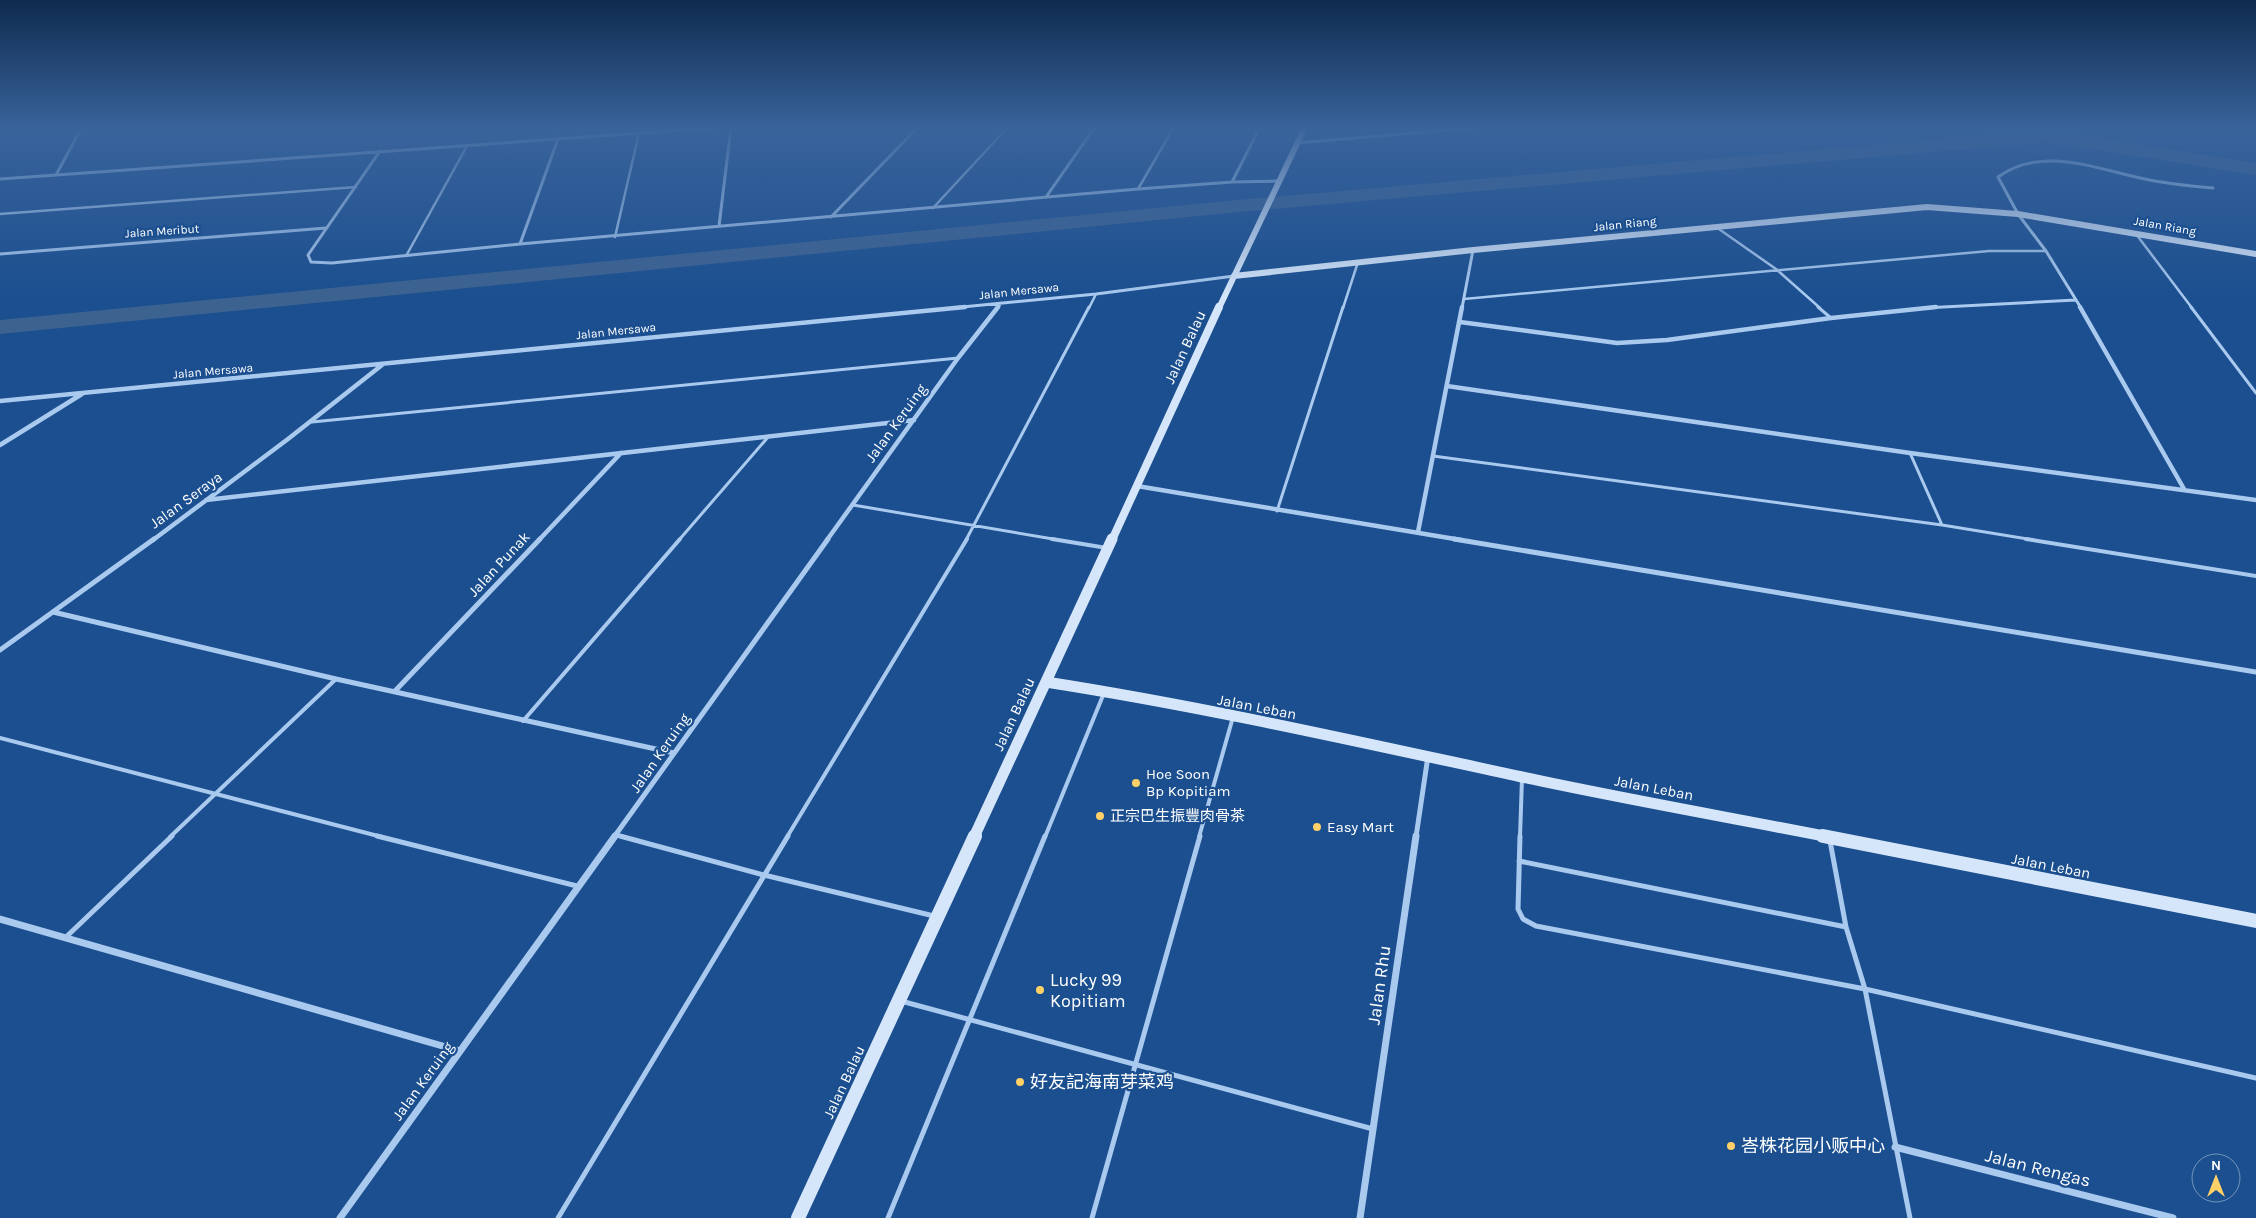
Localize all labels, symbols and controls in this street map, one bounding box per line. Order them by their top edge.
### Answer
street label: Jalan Riang [1593,214,1657,234]
street label: Jalan Riang [2133,214,2197,238]
street label: Jalan Meribut [124,221,200,241]
street label: Jalan Mersawa [978,280,1060,302]
street label: Jalan Balau [1160,308,1210,386]
street label: Jalan Mersawa [575,320,657,342]
street label: Jalan Mersawa [172,361,254,381]
street label: Jalan Keruing [861,380,931,466]
street label: Jalan Seraya [146,468,226,532]
street label: Jalan Punak [464,528,534,600]
street label: Jalan Balau [989,675,1039,753]
street label: Jalan Leban [1216,691,1298,723]
street label: Jalan Keruing [626,709,694,796]
place label: Hoe Soon Bp Kopitiam [1146,765,1231,800]
street label: Jalan Leban [1613,772,1695,804]
marker: Hoe Soon Bp Kopitiam [1130,777,1142,789]
place label: 正宗巴生振豐肉骨茶 [1110,807,1245,825]
marker: 正宗巴生振豐肉骨茶 [1094,810,1106,822]
place label: Easy Mart [1327,818,1394,836]
marker: Easy Mart [1311,821,1323,833]
street label: Jalan Leban [2010,850,2092,882]
street label: Jalan Rhu [1363,944,1395,1026]
place label: Lucky 99 Kopitiam [1050,969,1126,1012]
marker: Lucky 99 Kopitiam [1034,984,1046,996]
street label: Jalan Keruing [388,1038,458,1124]
street label: Jalan Balau [819,1043,869,1121]
place label: 好友記海南芽菜鸡 [1030,1071,1174,1093]
marker: 好友記海南芽菜鸡 [1014,1076,1026,1088]
place label: 峇株花园小贩中心 [1741,1135,1885,1157]
marker: 峇株花园小贩中心 [1725,1140,1737,1152]
street label: Jalan Rengas [1983,1144,2093,1192]
north arrow [2191,1153,2241,1203]
text: N [2211,1157,2221,1174]

